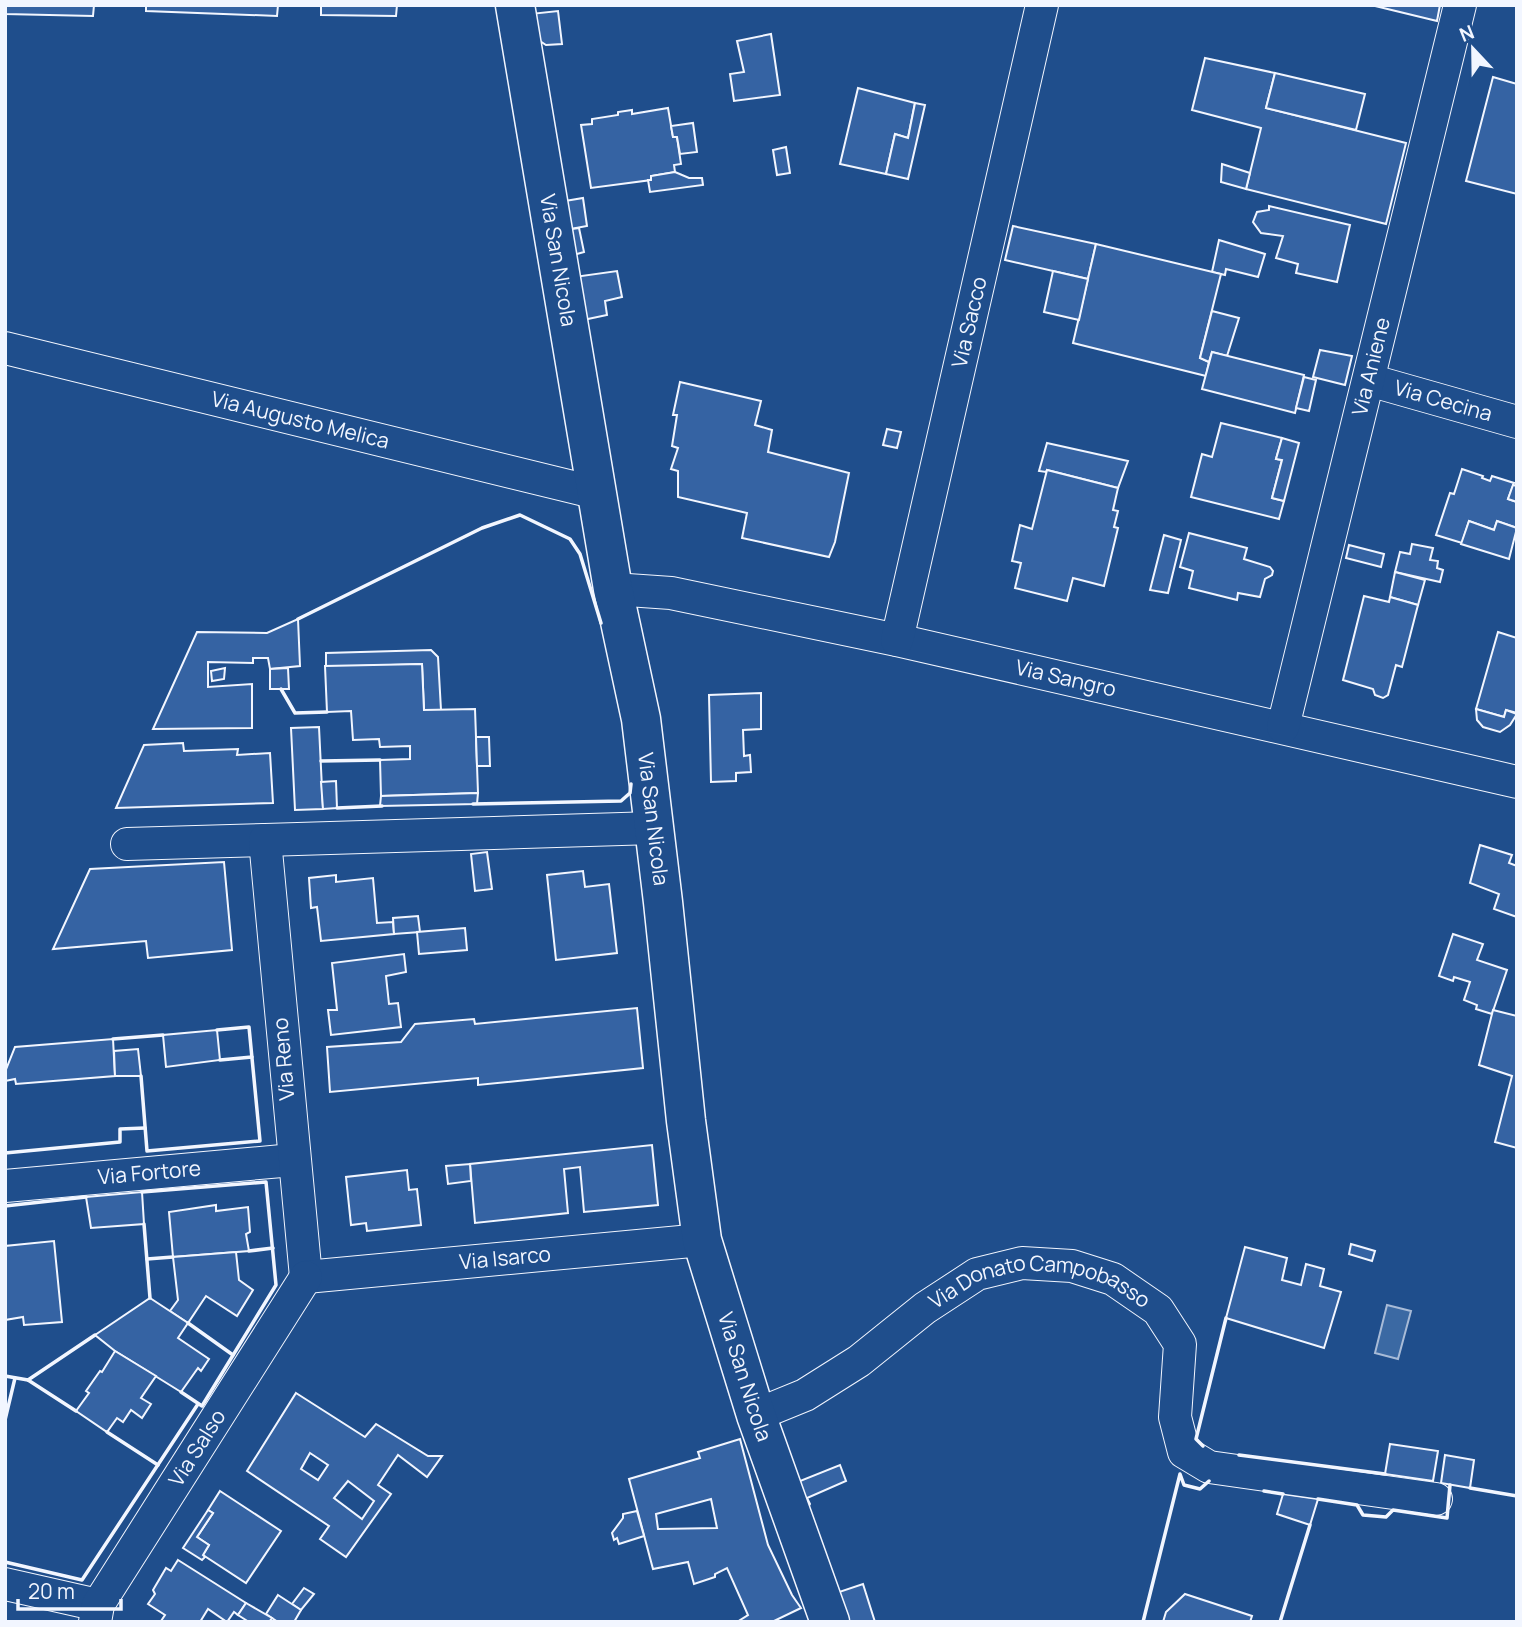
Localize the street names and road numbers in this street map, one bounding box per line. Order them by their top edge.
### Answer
street label: Via San Nicola [534,192,584,329]
street label: Via Sacco [945,274,993,370]
street label: Via Aniene [1345,314,1396,419]
street label: Via Cecina [1391,373,1496,427]
street label: Via Augusto Melica [209,384,392,455]
street label: Via Sangro [1013,653,1119,703]
street label: Via San Nicola [632,751,676,887]
street label: Via Reno [265,1016,301,1102]
street label: Via Fortore [97,1153,202,1191]
street label: Via Isarco [458,1239,552,1276]
street label: Via Donato Campobasso [922,1296,1158,1322]
street label: Via San Nicola [712,1308,779,1445]
street label: Via Salso [162,1404,231,1491]

